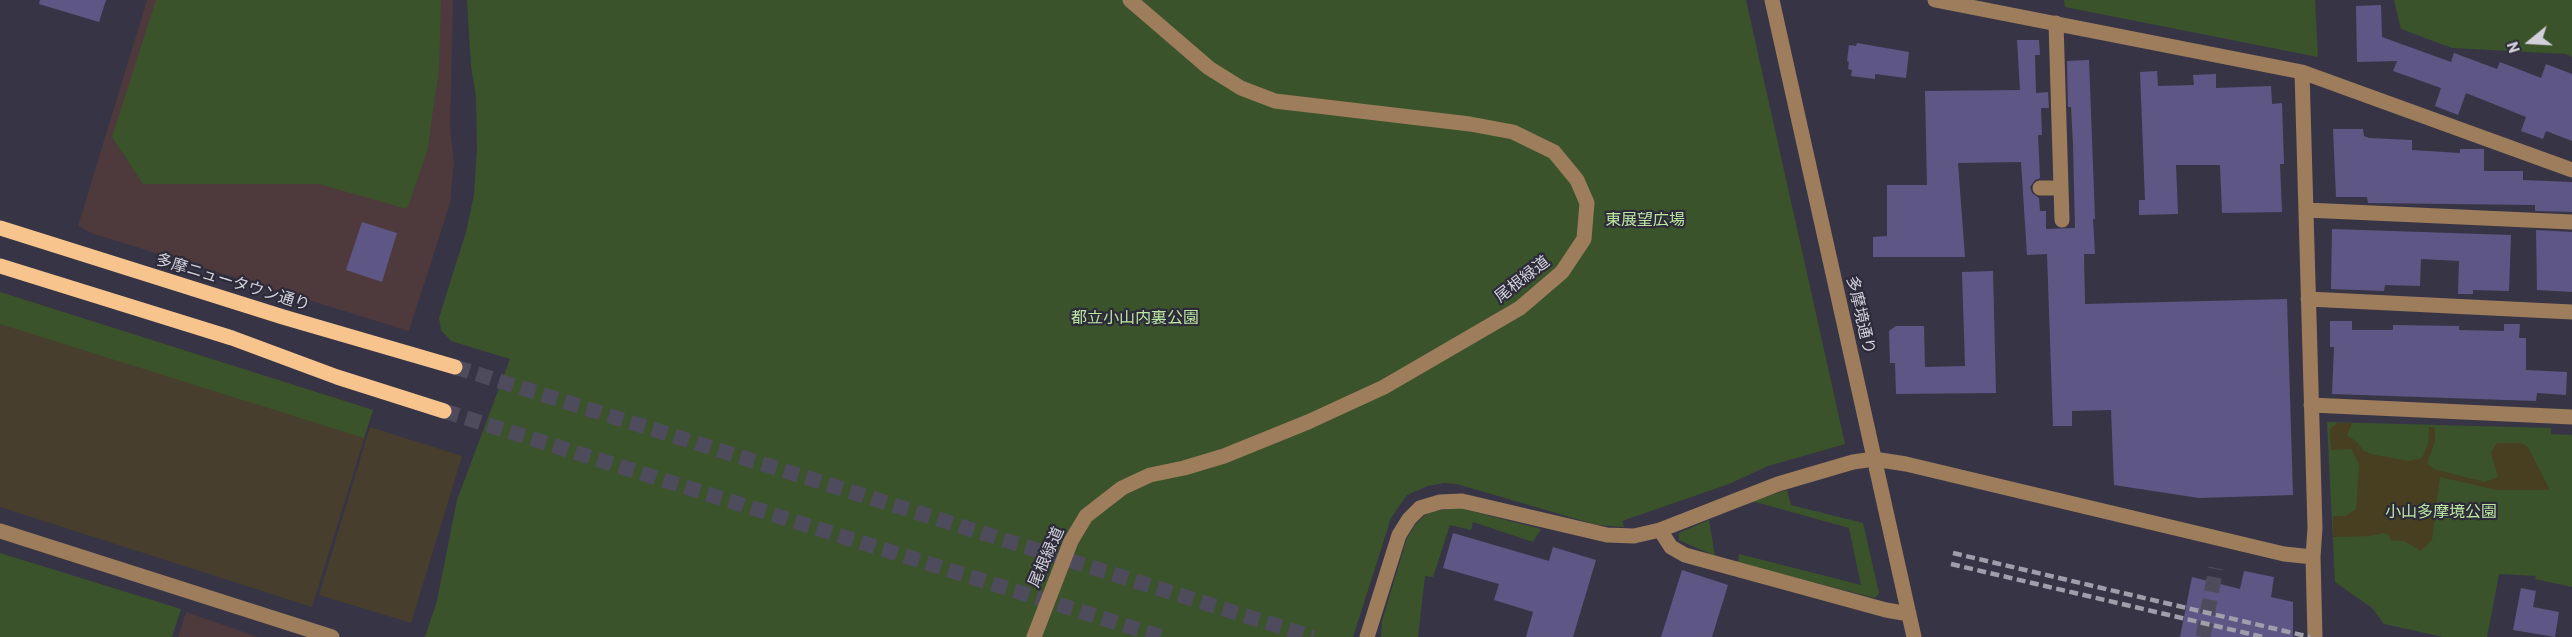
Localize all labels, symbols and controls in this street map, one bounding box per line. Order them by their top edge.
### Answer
north arrow [2500,12,2560,72]
text: N [2502,40,2523,56]
park label: 東展望広場 [1605,210,1685,230]
street label: 多摩ニュータウン通り [154,249,312,315]
street label: 尾根緑道 [1491,252,1553,306]
street label: 多摩境通り [1843,274,1879,356]
park label: 都立小山内裏公園 [1071,308,1199,328]
park label: 小山多摩境公園 [2385,502,2497,522]
street label: 尾根緑道 [1024,524,1068,590]

